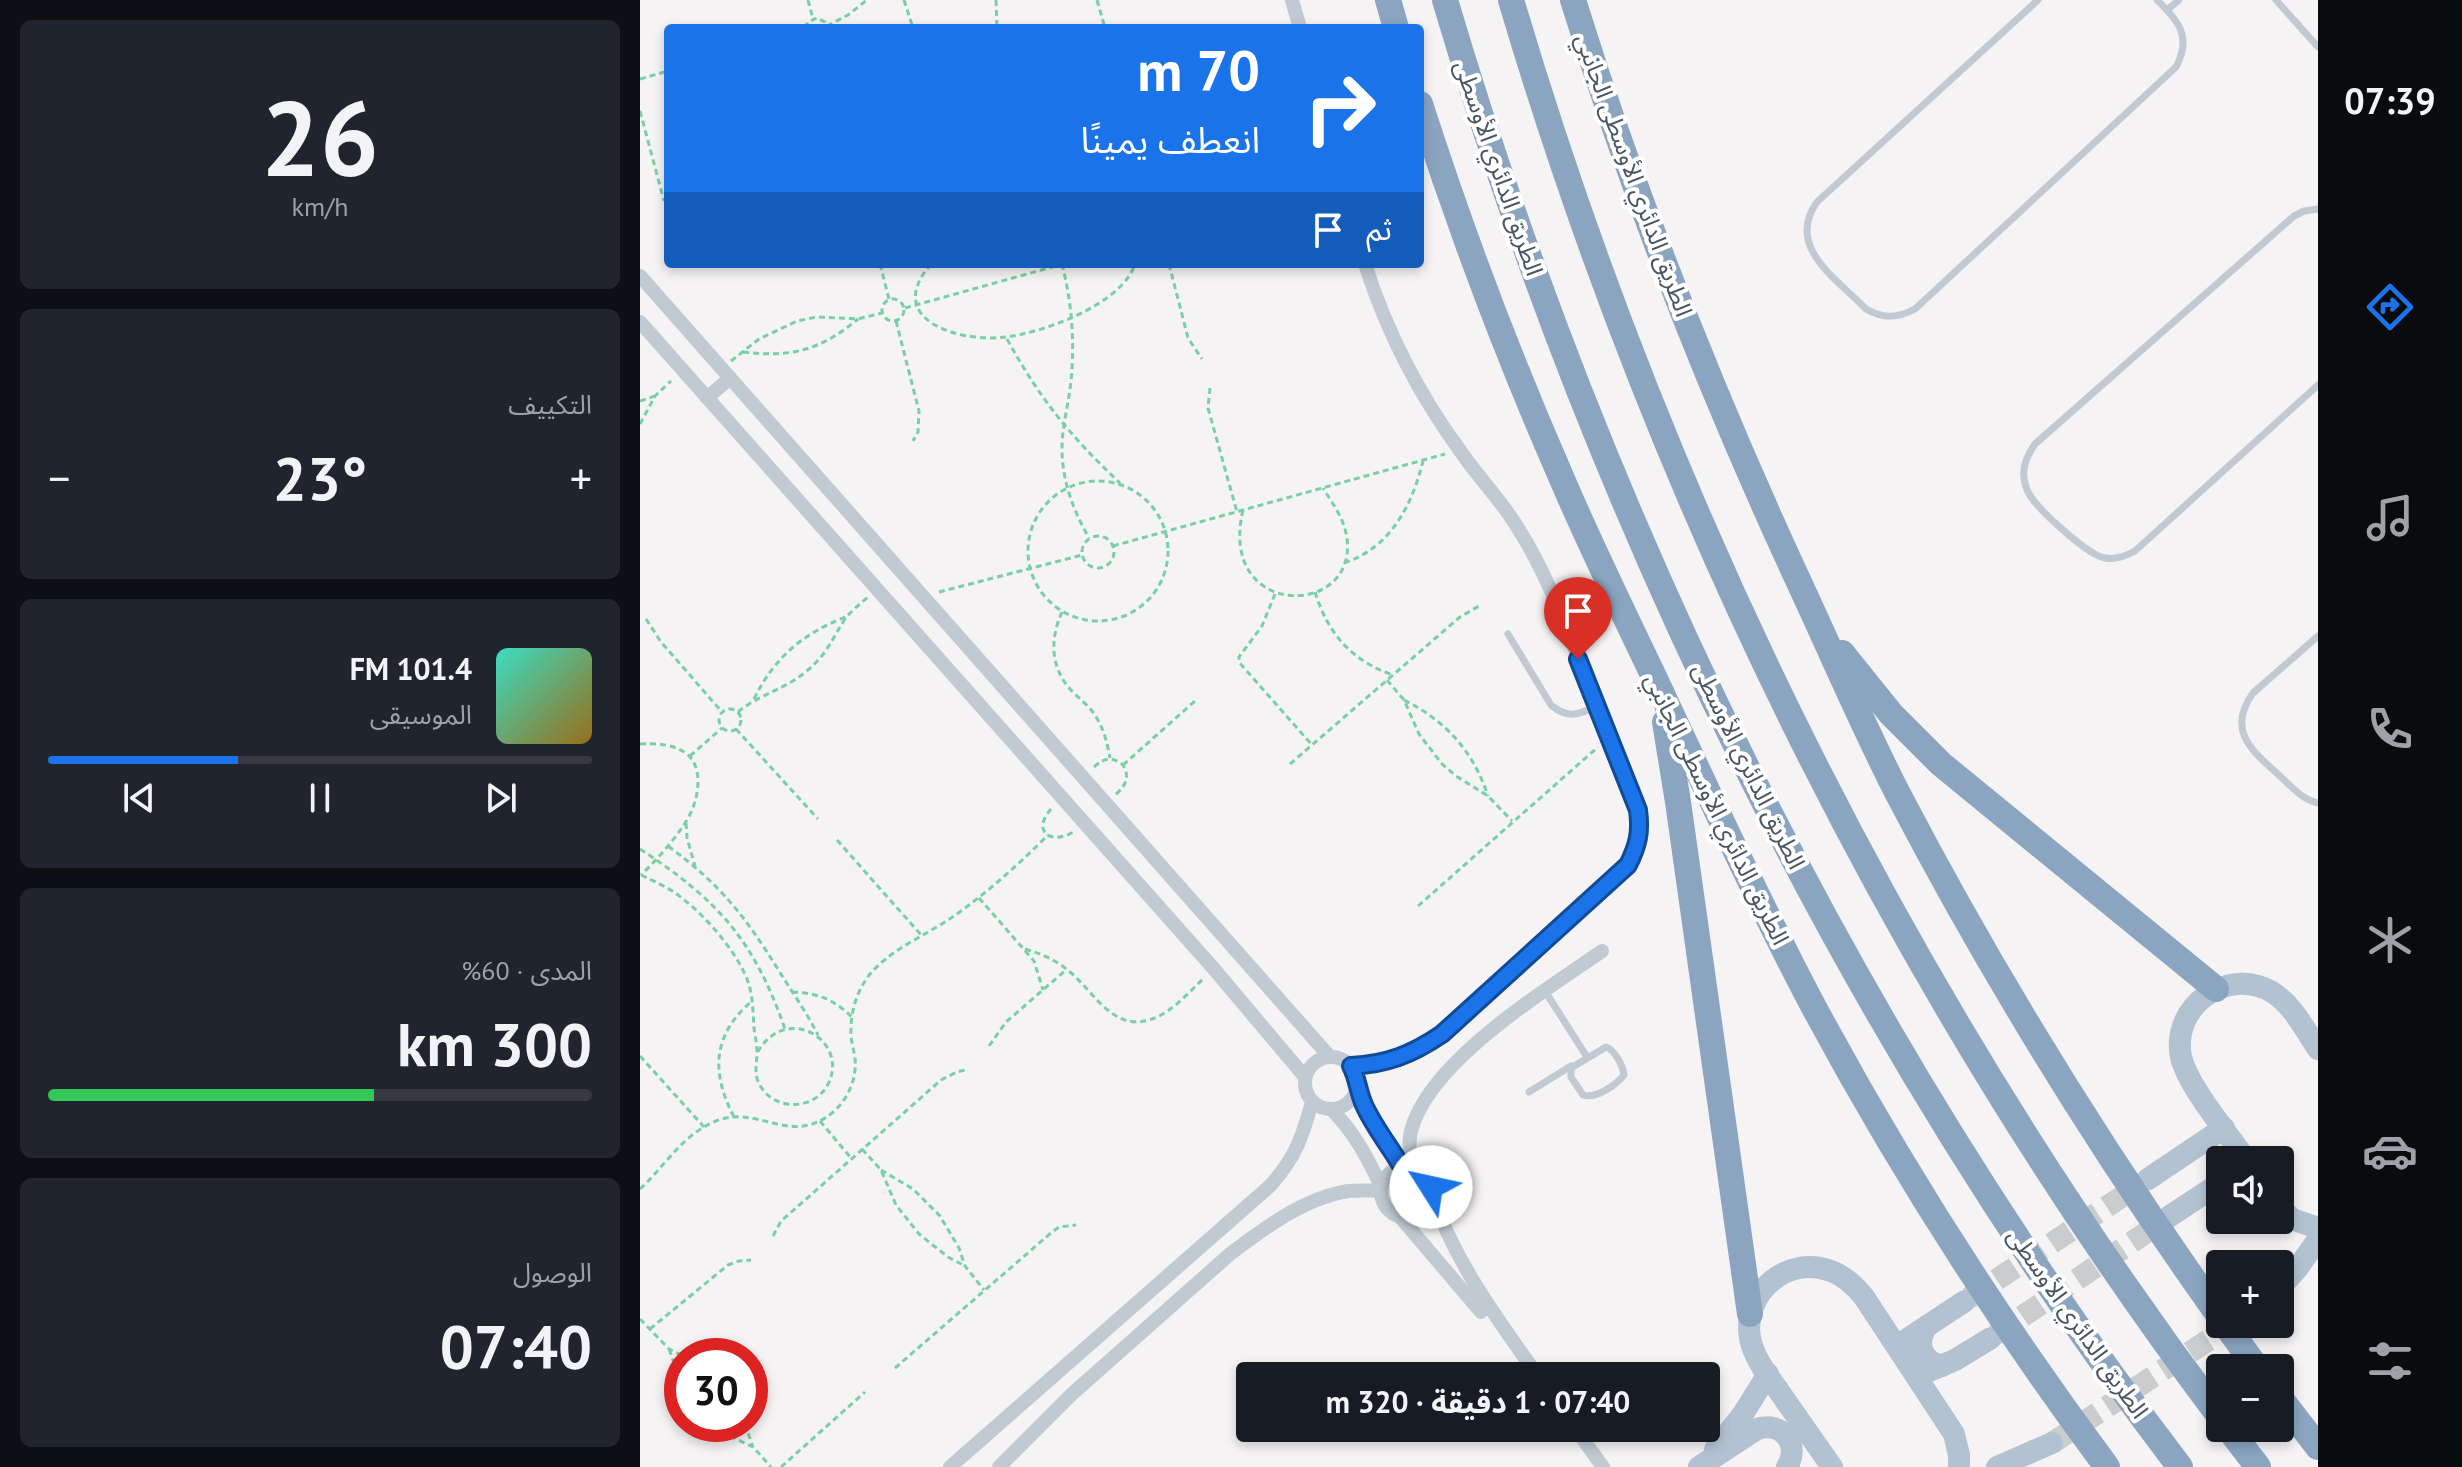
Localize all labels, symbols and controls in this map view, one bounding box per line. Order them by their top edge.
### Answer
street label: الطريق الدائري الأوسطى الجانبي [1565,29,1700,322]
text: 70 m [1137,34,1260,106]
icon: right [1288,56,1392,160]
street label: الطريق الدائري الأوسطى [1444,56,1550,281]
text: 26 [261,70,379,205]
text: 07:39 [2344,77,2436,124]
text: انعطف يمينًا [1080,116,1260,163]
text: km/h [292,190,349,223]
icon: arrive [1306,208,1350,252]
text: ثم [1366,209,1392,248]
icon: directions [2362,279,2418,335]
text: التكييف [508,388,592,421]
text: 23° [273,439,367,517]
text: − [48,449,70,506]
text: + [570,449,592,506]
icon: music [2362,490,2418,546]
pin [1544,577,1612,659]
icon: arrive [1556,589,1600,633]
text: 101.4 FM [350,649,472,688]
street label: الطريق الدائري الأوسطى [1682,658,1812,876]
street label: الطريق الدائري الأوسطى الجانبي [1634,668,1796,952]
text: الموسيقى [370,698,472,731]
icon: phone [2362,701,2418,757]
icon: previous [117,776,161,820]
icon: pause [298,776,342,820]
icon: next [479,776,523,820]
icon: climate [2362,912,2418,968]
text: المدى · 60% [461,954,592,987]
text: 300 km [397,1005,592,1083]
icon: car [2362,1123,2418,1179]
position arrow [1389,1145,1473,1229]
map controls [2206,1146,2294,1442]
button: sound [2206,1146,2294,1234]
street label: الطريق الدائري الأوسطى [1998,1222,2155,1426]
button: + [2206,1250,2294,1338]
text: الوصول [513,1256,592,1289]
text: 07:40 [440,1307,592,1385]
icon: filters [2362,1333,2418,1389]
speed limit sign: 30 [664,1338,768,1442]
button: − [2206,1354,2294,1442]
text: 07:40 · 1 دقيقة · 320 m [1326,1382,1630,1421]

